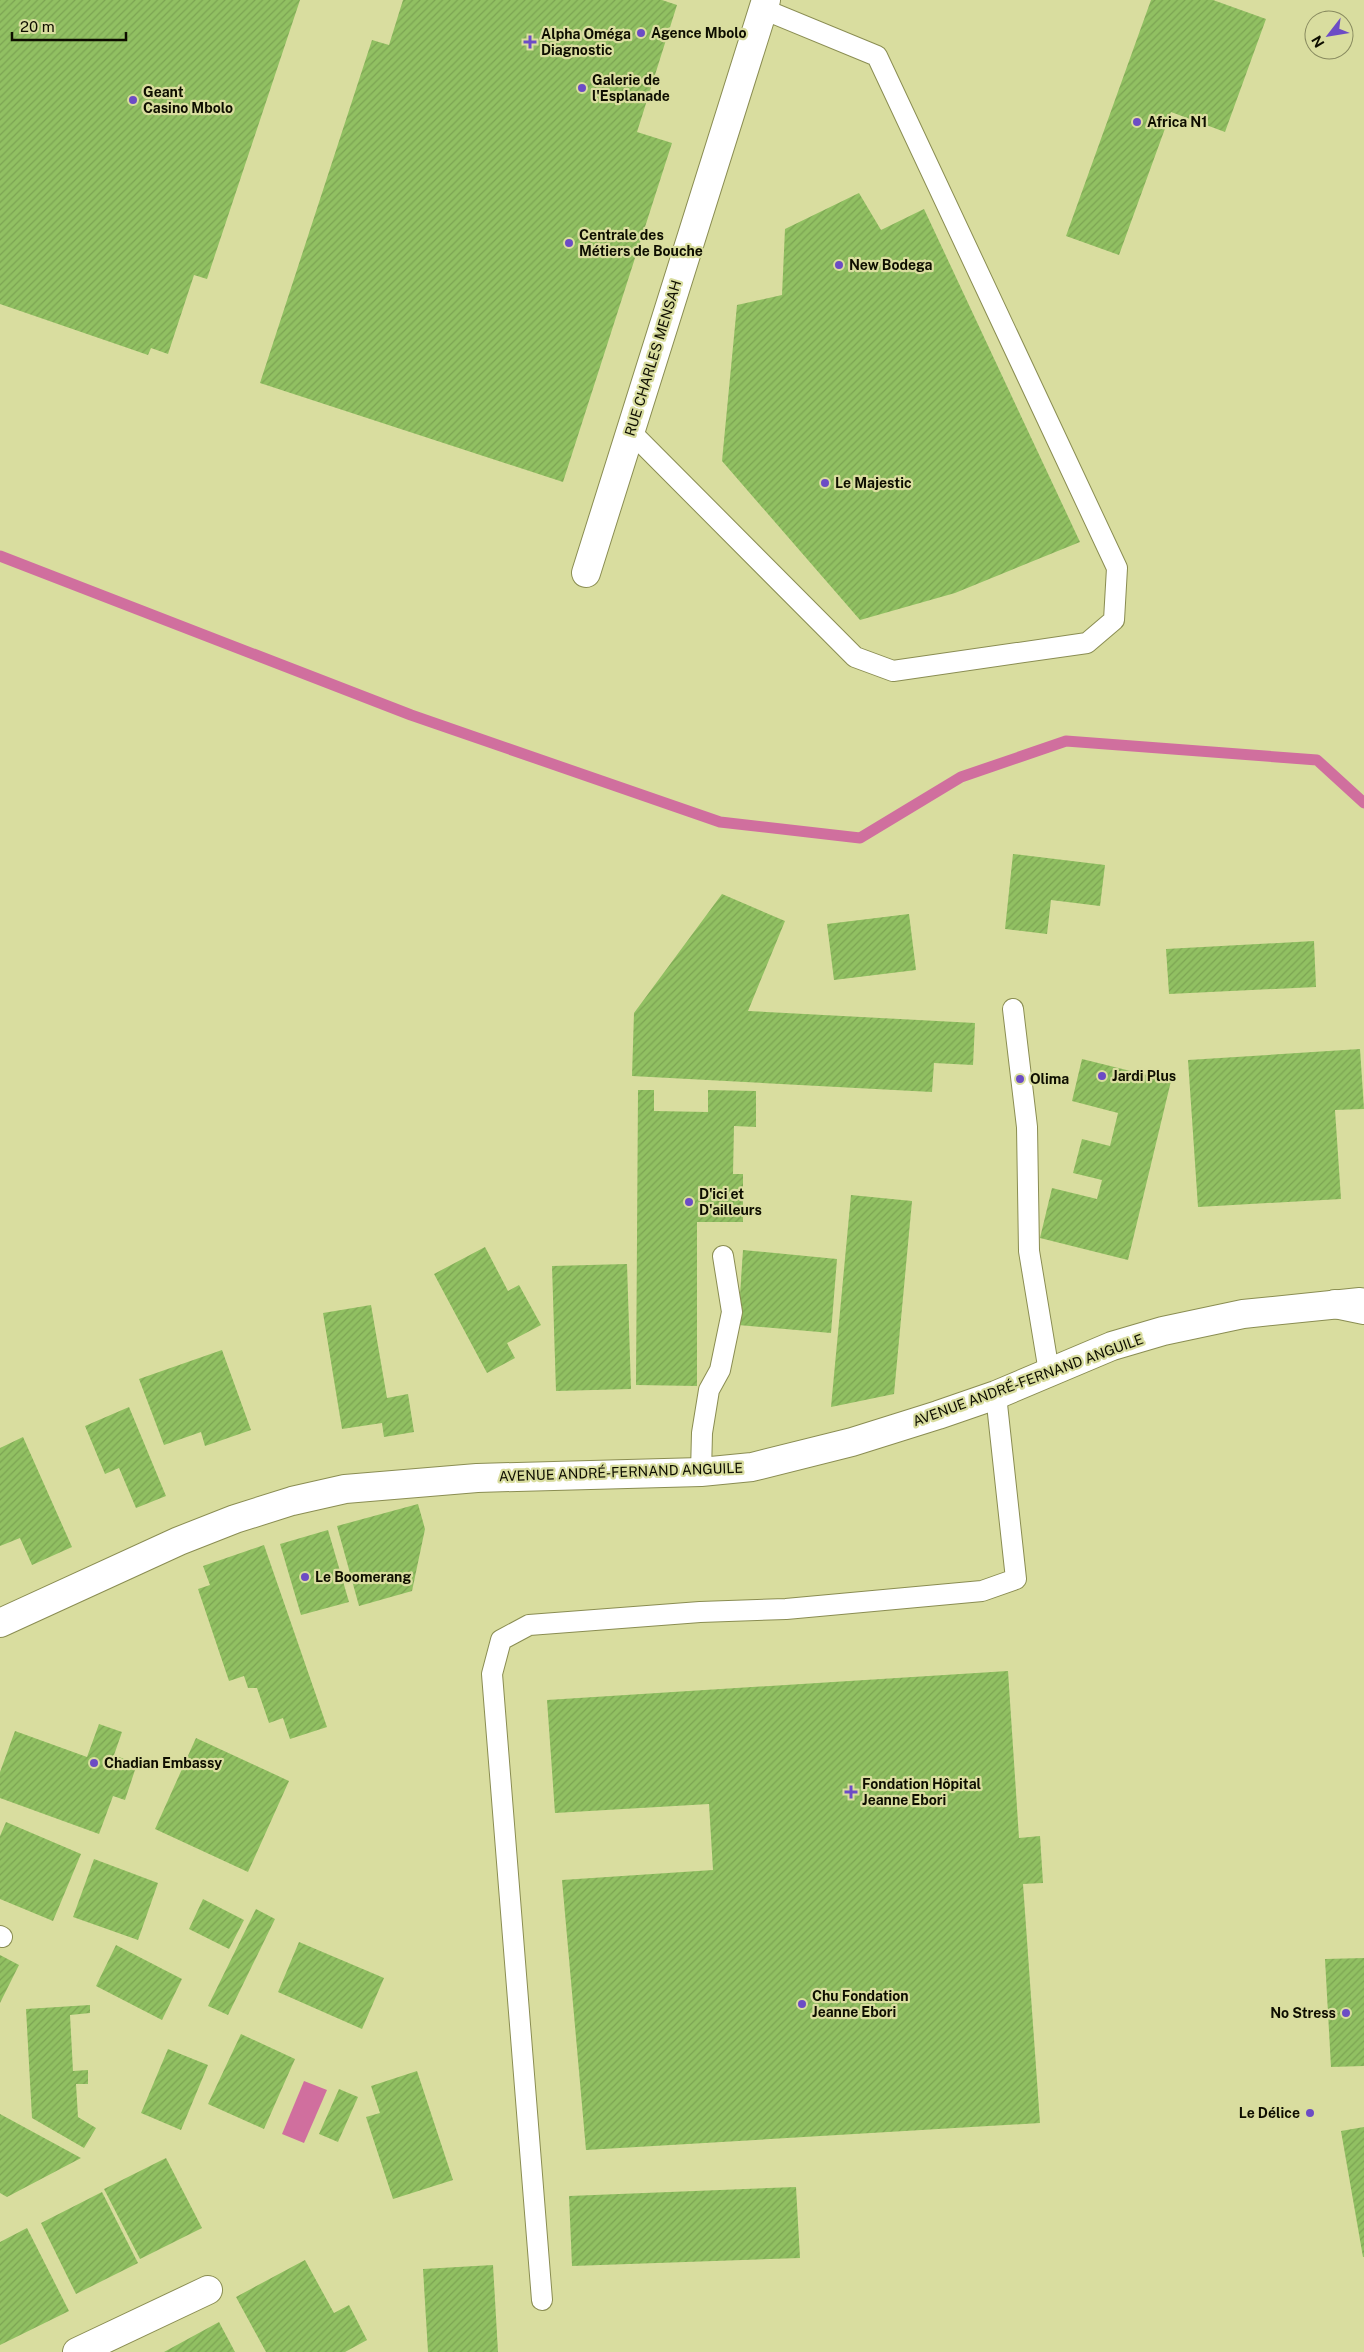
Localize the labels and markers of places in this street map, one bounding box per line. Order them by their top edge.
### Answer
place label: Agence Mbolo [651,25,746,41]
place label: Alpha Oméga Diagnostic [541,26,631,58]
marker: Agence Mbolo [635,27,647,39]
marker: Alpha Oméga Diagnostic [523,35,537,49]
place label: Galerie de l'Esplanade [592,72,670,104]
marker: Galerie de l'Esplanade [576,82,588,94]
place label: Geant Casino Mbolo [143,84,233,116]
marker: Geant Casino Mbolo [127,94,139,106]
place label: Africa N1 [1147,114,1207,130]
marker: Africa N1 [1131,116,1143,128]
place label: Centrale des Métiers de Bouche [579,227,703,259]
marker: Centrale des Métiers de Bouche [563,237,575,249]
place label: New Bodega [849,257,933,273]
marker: New Bodega [833,259,845,271]
place label: Le Majestic [835,475,912,491]
marker: Le Majestic [819,477,831,489]
place label: Jardi Plus [1112,1068,1176,1084]
marker: Jardi Plus [1096,1070,1108,1082]
place label: Olima [1030,1071,1069,1087]
marker: Olima [1014,1073,1026,1085]
place label: D'ici et D'ailleurs [699,1186,762,1218]
marker: D'ici et D'ailleurs [683,1196,695,1208]
place label: Le Boomerang [315,1569,411,1585]
marker: Le Boomerang [299,1571,311,1583]
place label: Chadian Embassy [104,1755,222,1771]
marker: Chadian Embassy [88,1757,100,1769]
place label: Fondation Hôpital Jeanne Ebori [862,1776,982,1808]
marker: Fondation Hôpital Jeanne Ebori [844,1785,858,1799]
place label: Chu Fondation Jeanne Ebori [812,1988,909,2020]
marker: Chu Fondation Jeanne Ebori [796,1998,808,2010]
place label: No Stress [1270,2005,1336,2021]
marker: No Stress [1340,2007,1352,2019]
place label: Le Délice [1239,2105,1300,2121]
marker: Le Délice [1304,2107,1316,2119]

